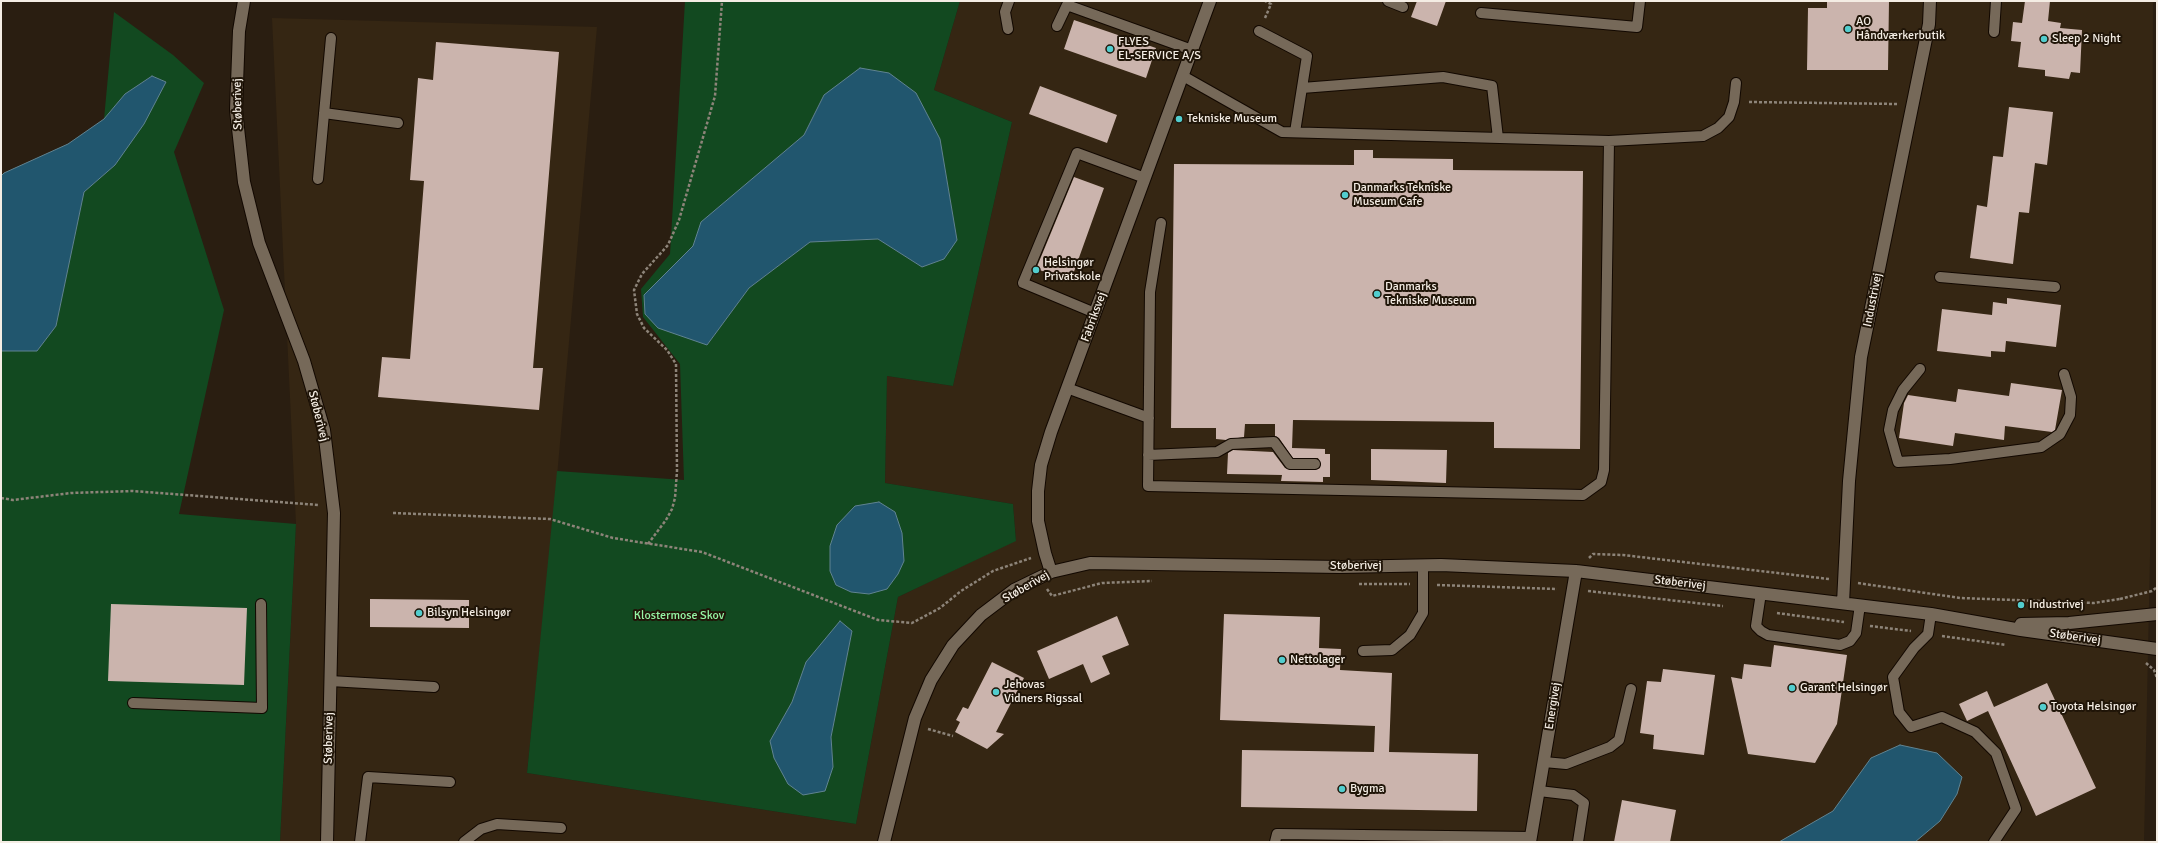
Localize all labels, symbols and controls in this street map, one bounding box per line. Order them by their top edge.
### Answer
place label: AO Håndværkerbutik [1856,15,1945,43]
marker: AO Håndværkerbutik [1843,24,1853,34]
place label: Sleep 2 Night [2052,32,2121,46]
marker: Sleep 2 Night [2039,34,2049,44]
place label: FLYES EL-SERVICE A/S [1118,35,1201,63]
marker: FLYES EL-SERVICE A/S [1105,44,1115,54]
street label: Støberivej [230,78,246,130]
place label: Tekniske Museum [1187,112,1277,126]
marker: Tekniske Museum [1174,114,1184,124]
place label: Danmarks Tekniske Museum Cafe [1353,181,1451,209]
marker: Danmarks Tekniske Museum Cafe [1340,190,1350,200]
place label: Helsingør Privatskole [1044,256,1101,284]
marker: Helsingør Privatskole [1031,265,1041,275]
street label: Industrivej [1861,272,1885,328]
place label: Danmarks Tekniske Museum [1385,280,1475,308]
marker: Danmarks Tekniske Museum [1372,289,1382,299]
street label: Fabriksvej [1078,290,1110,344]
street label: Støberivej [305,389,331,443]
street label: Støberivej [1330,559,1382,573]
street label: Støberivej [1000,568,1052,606]
street label: Støberivej [1653,573,1707,593]
place label: Industrivej [2029,598,2084,612]
marker: Industrivej [2016,600,2026,610]
place label: Bilsyn Helsingør [427,606,511,620]
marker: Bilsyn Helsingør [414,608,424,618]
park label: Klostermose Skov [634,609,724,623]
street label: Støberivej [2048,626,2102,648]
place label: Nettolager [1290,653,1345,667]
marker: Nettolager [1277,655,1287,665]
place label: Jehovas Vidners Rigssal [1004,678,1082,706]
street label: Energivej [1542,681,1564,731]
place label: Garant Helsingør [1800,681,1887,695]
marker: Garant Helsingør [1787,683,1797,693]
marker: Jehovas Vidners Rigssal [991,687,1001,697]
place label: Toyota Helsingør [2051,700,2136,714]
marker: Toyota Helsingør [2038,702,2048,712]
street label: Støberivej [321,712,337,764]
place label: Bygma [1350,782,1385,796]
marker: Bygma [1337,784,1347,794]

